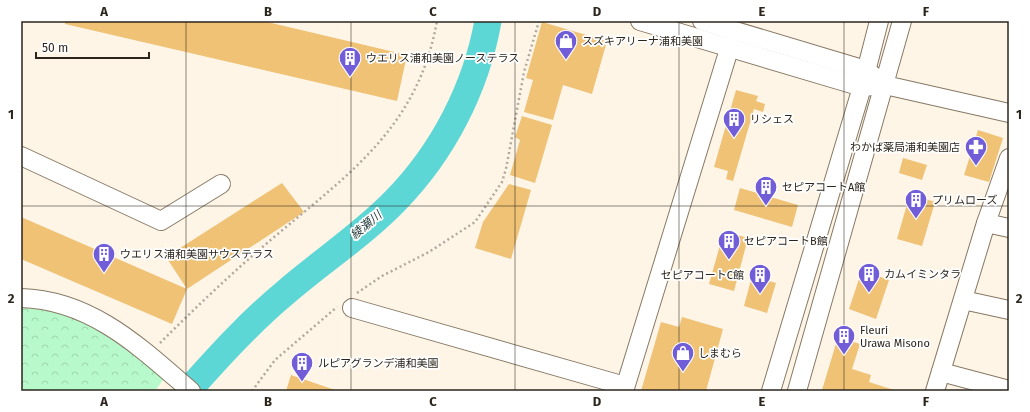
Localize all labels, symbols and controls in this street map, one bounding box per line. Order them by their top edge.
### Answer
text: A [99,4,108,19]
text: B [264,4,272,19]
text: C [429,4,437,19]
text: D [593,4,602,19]
text: E [759,4,766,19]
text: F [923,4,930,19]
shop icon: スズキアリーナ浦和美園 [553,28,579,61]
scale bar [36,34,149,60]
place label: スズキアリーナ浦和美園 [582,35,703,48]
text: 50 m [42,41,68,55]
building icon: ウエリス浦和美園ノーステラス [337,45,363,78]
place label: ウエリス浦和美園ノーステラス [366,52,519,65]
building icon: リシェス [721,106,747,139]
text: 1 [8,107,14,122]
text: 1 [1016,107,1022,122]
place label: リシェス [750,113,794,126]
pharmacy icon: わかば薬局浦和美園店 [963,134,989,167]
place label: わかば薬局浦和美園店 [850,141,960,154]
building icon: セピアコートA館 [753,174,779,207]
place label: セピアコートA館 [782,181,865,194]
building icon: プリムローズ [903,187,929,220]
place label: プリムローズ [932,194,997,207]
water label: 綾瀬川 [348,207,386,242]
building icon: セピアコートB館 [716,228,742,261]
place label: セピアコートB館 [744,235,828,248]
building icon: ウエリス浦和美園サウステラス [91,241,117,274]
place label: ウエリス浦和美園サウステラス [120,248,274,261]
building icon: カムイミンタラ [856,261,882,294]
building icon: セピアコートC館 [747,262,773,295]
place label: カムイミンタラ [884,268,961,281]
place label: セピアコートC館 [661,269,744,282]
text: 2 [8,291,15,306]
text: 2 [1016,291,1023,306]
building icon: Fleuri Urawa Misono [831,323,857,356]
place label: Fleuri Urawa Misono [860,324,930,350]
shop icon: しまむら [670,340,696,373]
place label: しまむら [698,347,742,360]
building icon: ルピアグランデ浦和美園 [289,350,315,383]
place label: ルピアグランデ浦和美園 [318,357,438,370]
text: A [99,394,108,409]
text: B [264,394,272,409]
text: C [429,394,437,409]
text: D [593,394,602,409]
text: E [759,394,766,409]
text: F [923,394,930,409]

